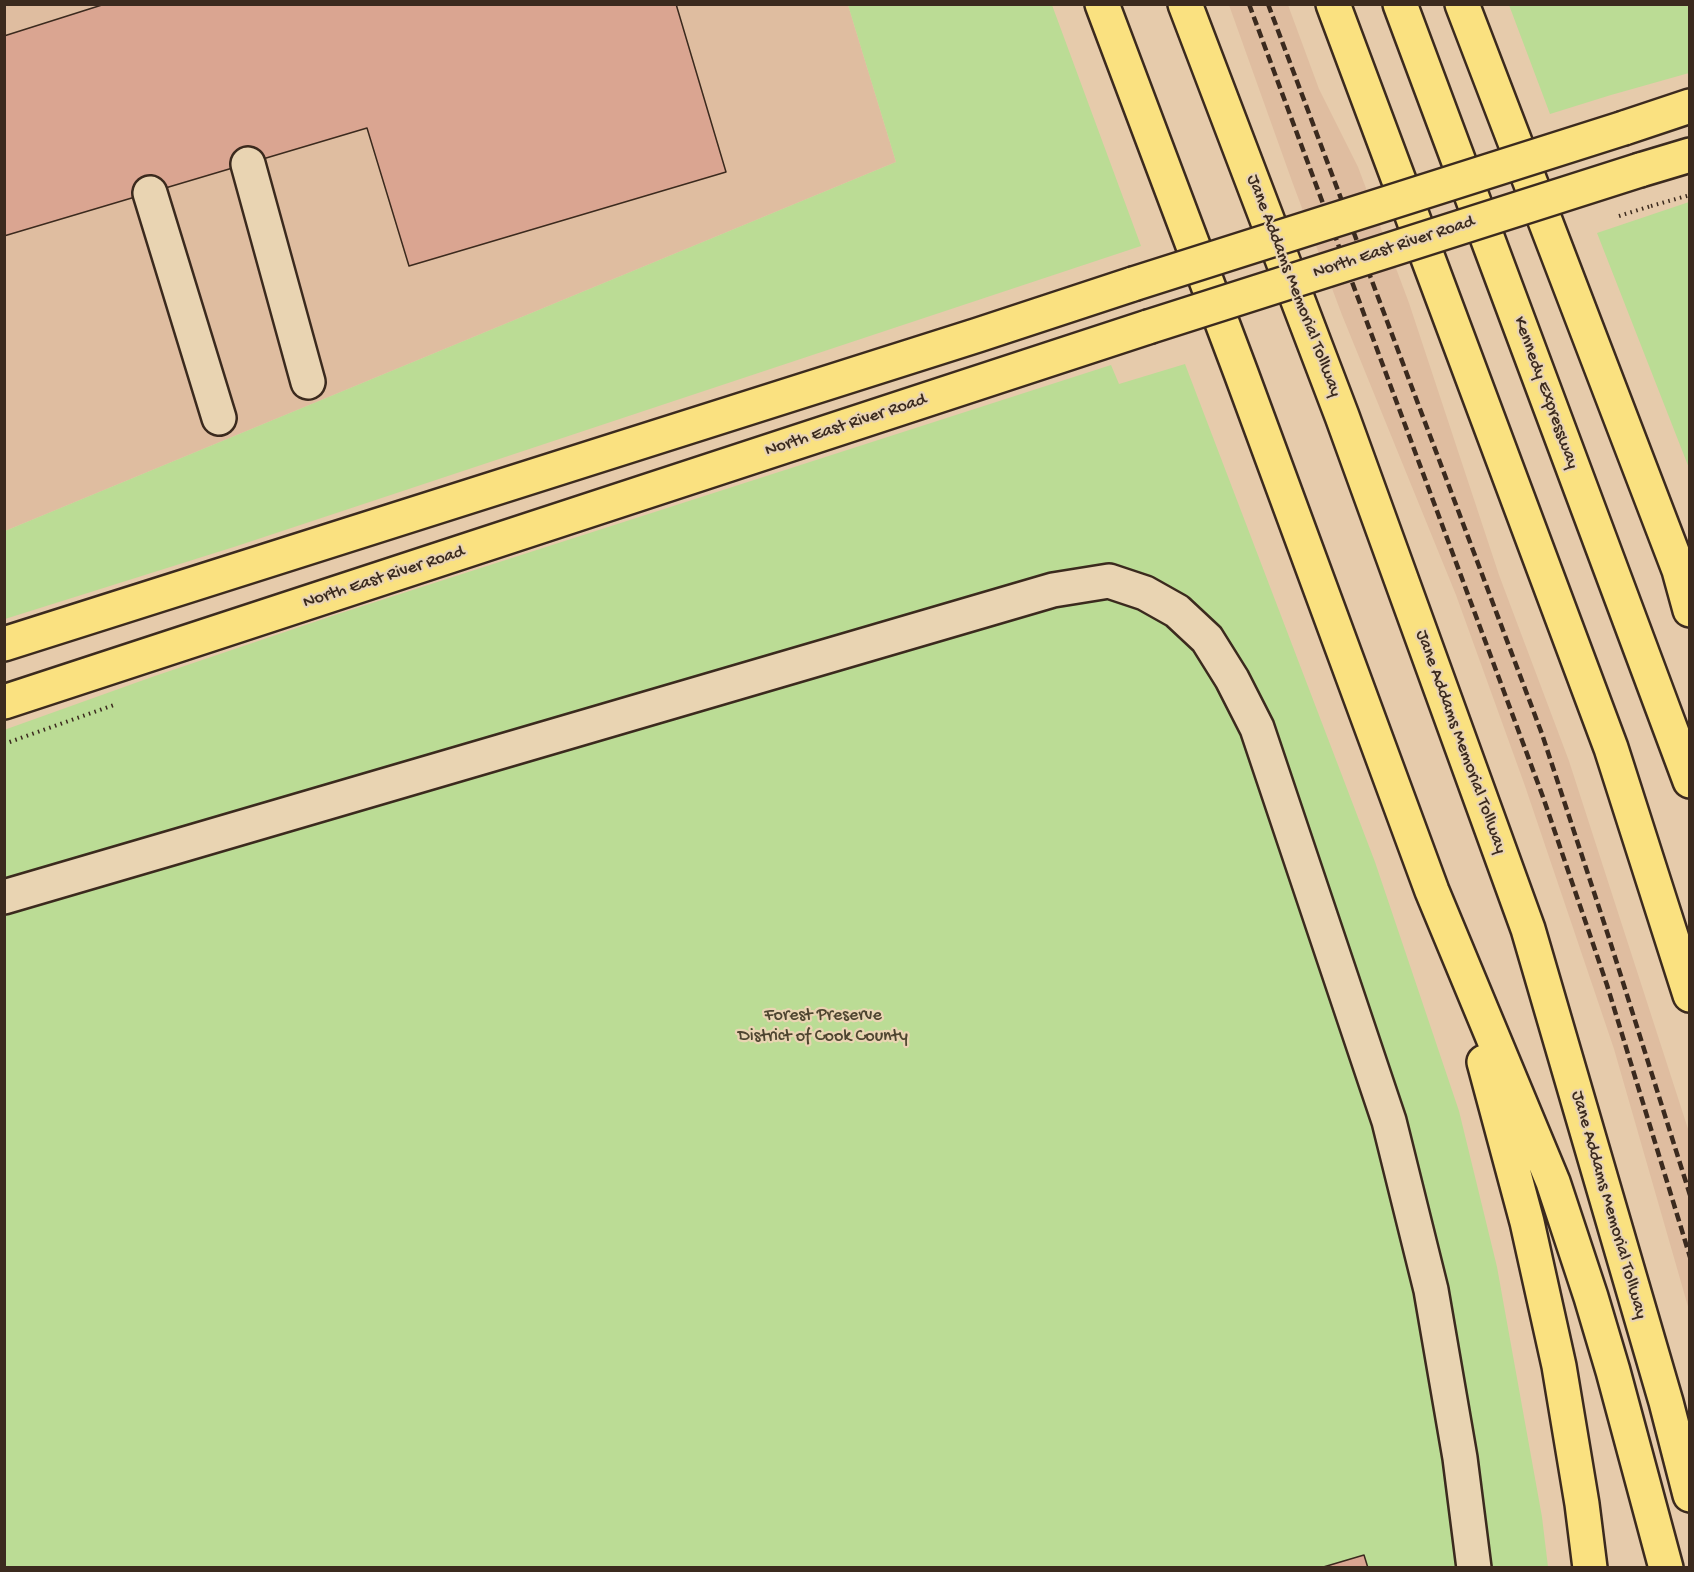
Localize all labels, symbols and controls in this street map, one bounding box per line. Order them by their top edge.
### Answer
street label: Jane Addams Memorial Tollway [1241,172,1345,400]
street label: North East River Road [1310,212,1478,284]
street label: Kennedy Expressway [1507,314,1583,472]
street label: North East River Road [762,390,930,462]
street label: North East River Road [300,542,468,614]
street label: Jane Addams Memorial Tollway [1409,627,1511,857]
park label: Forest Preserve District of Cook County [738,1005,908,1048]
street label: Jane Addams Memorial Tollway [1565,1088,1651,1322]

